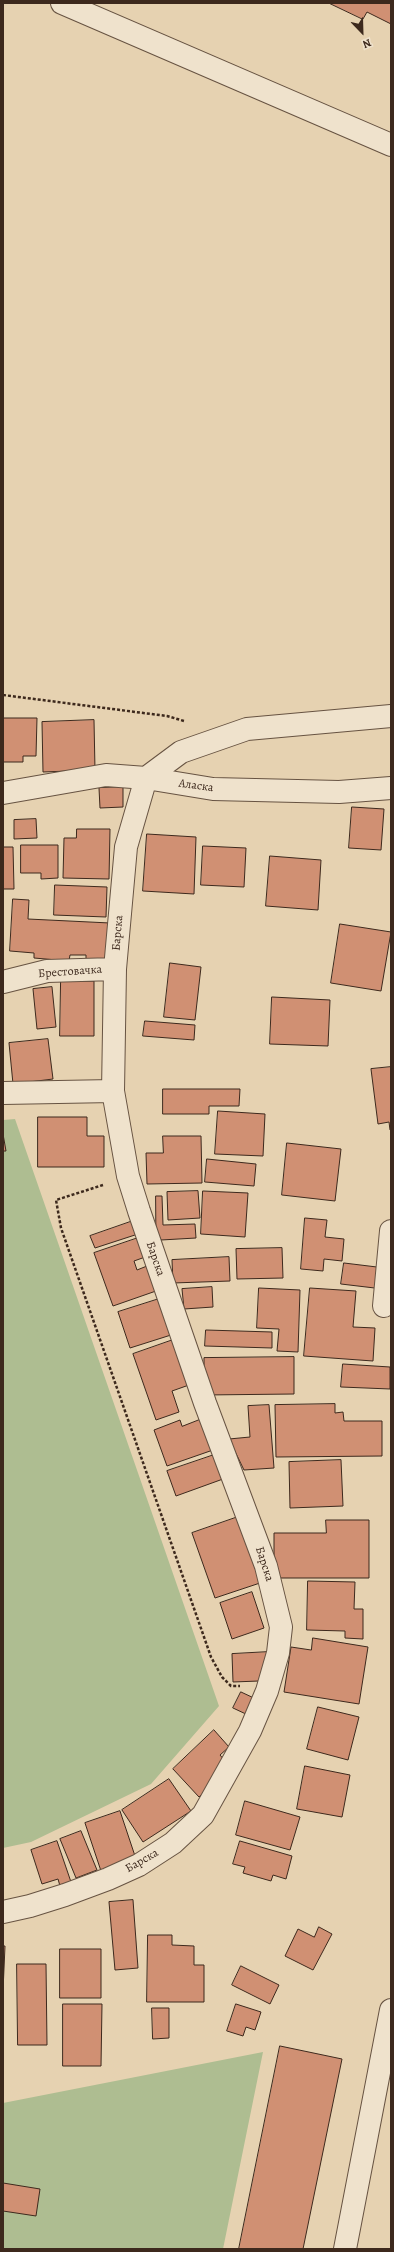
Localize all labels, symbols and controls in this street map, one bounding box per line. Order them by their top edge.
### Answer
north arrow [342,12,382,52]
text: N [360,35,374,52]
street label: Аласка [178,776,214,796]
street label: Барска [109,915,127,951]
street label: Брестовачка [38,963,102,981]
street label: Барска [142,1240,168,1278]
street label: Барска [252,1545,276,1583]
street label: Барска [123,1846,161,1876]

